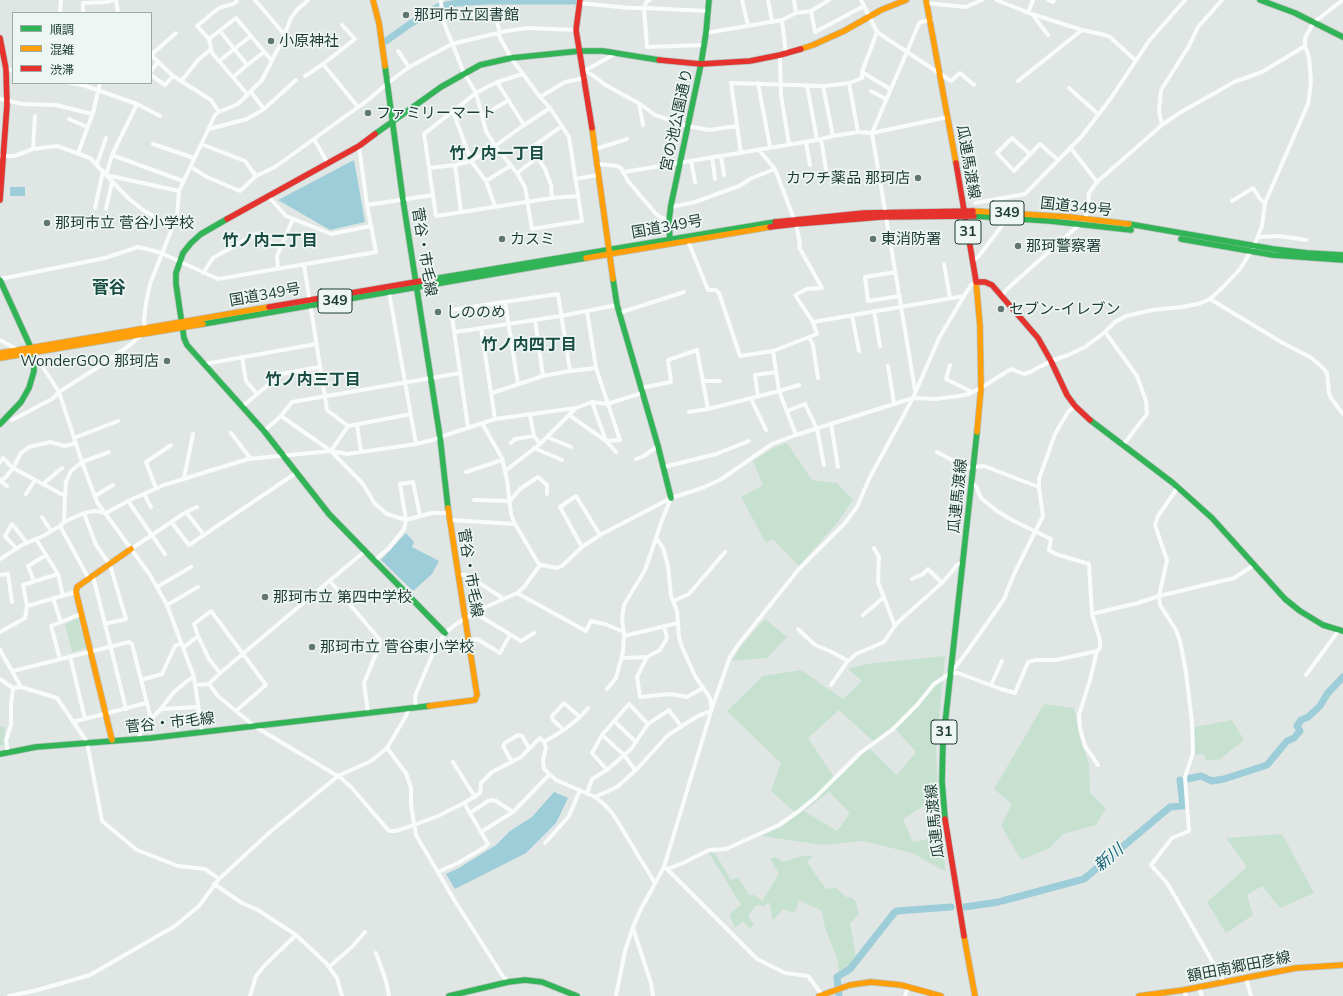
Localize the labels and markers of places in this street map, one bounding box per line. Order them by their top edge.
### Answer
place label: 那珂市立図書館 [414,6,519,24]
marker: 那珂市立図書館 [401,10,411,20]
place label: 小原神社 [279,32,339,50]
marker: 小原神社 [266,36,276,46]
place label: ファミリーマート [376,104,496,122]
marker: ファミリーマート [363,108,373,118]
place label: カワチ薬品 那珂店 [786,169,910,187]
marker: カワチ薬品 那珂店 [913,173,923,183]
place label: 那珂市立 菅谷小学校 [55,214,194,232]
marker: 那珂市立 菅谷小学校 [42,218,52,228]
place label: カスミ [510,230,555,248]
place label: 東消防署 [881,230,941,248]
marker: カスミ [497,234,507,244]
marker: 東消防署 [868,234,878,244]
place label: 那珂警察署 [1026,237,1101,255]
marker: 那珂警察署 [1013,241,1023,251]
place label: セブン-イレブン [1009,300,1120,318]
place label: しののめ [446,303,506,321]
marker: セブン-イレブン [996,304,1006,314]
marker: しののめ [433,307,443,317]
place label: WonderGOO 那珂店 [20,352,159,370]
marker: WonderGOO 那珂店 [162,356,172,366]
place label: 那珂市立 第四中学校 [273,588,412,606]
marker: 那珂市立 第四中学校 [260,592,270,602]
place label: 那珂市立 菅谷東小学校 [320,638,474,656]
marker: 那珂市立 菅谷東小学校 [307,642,317,652]

